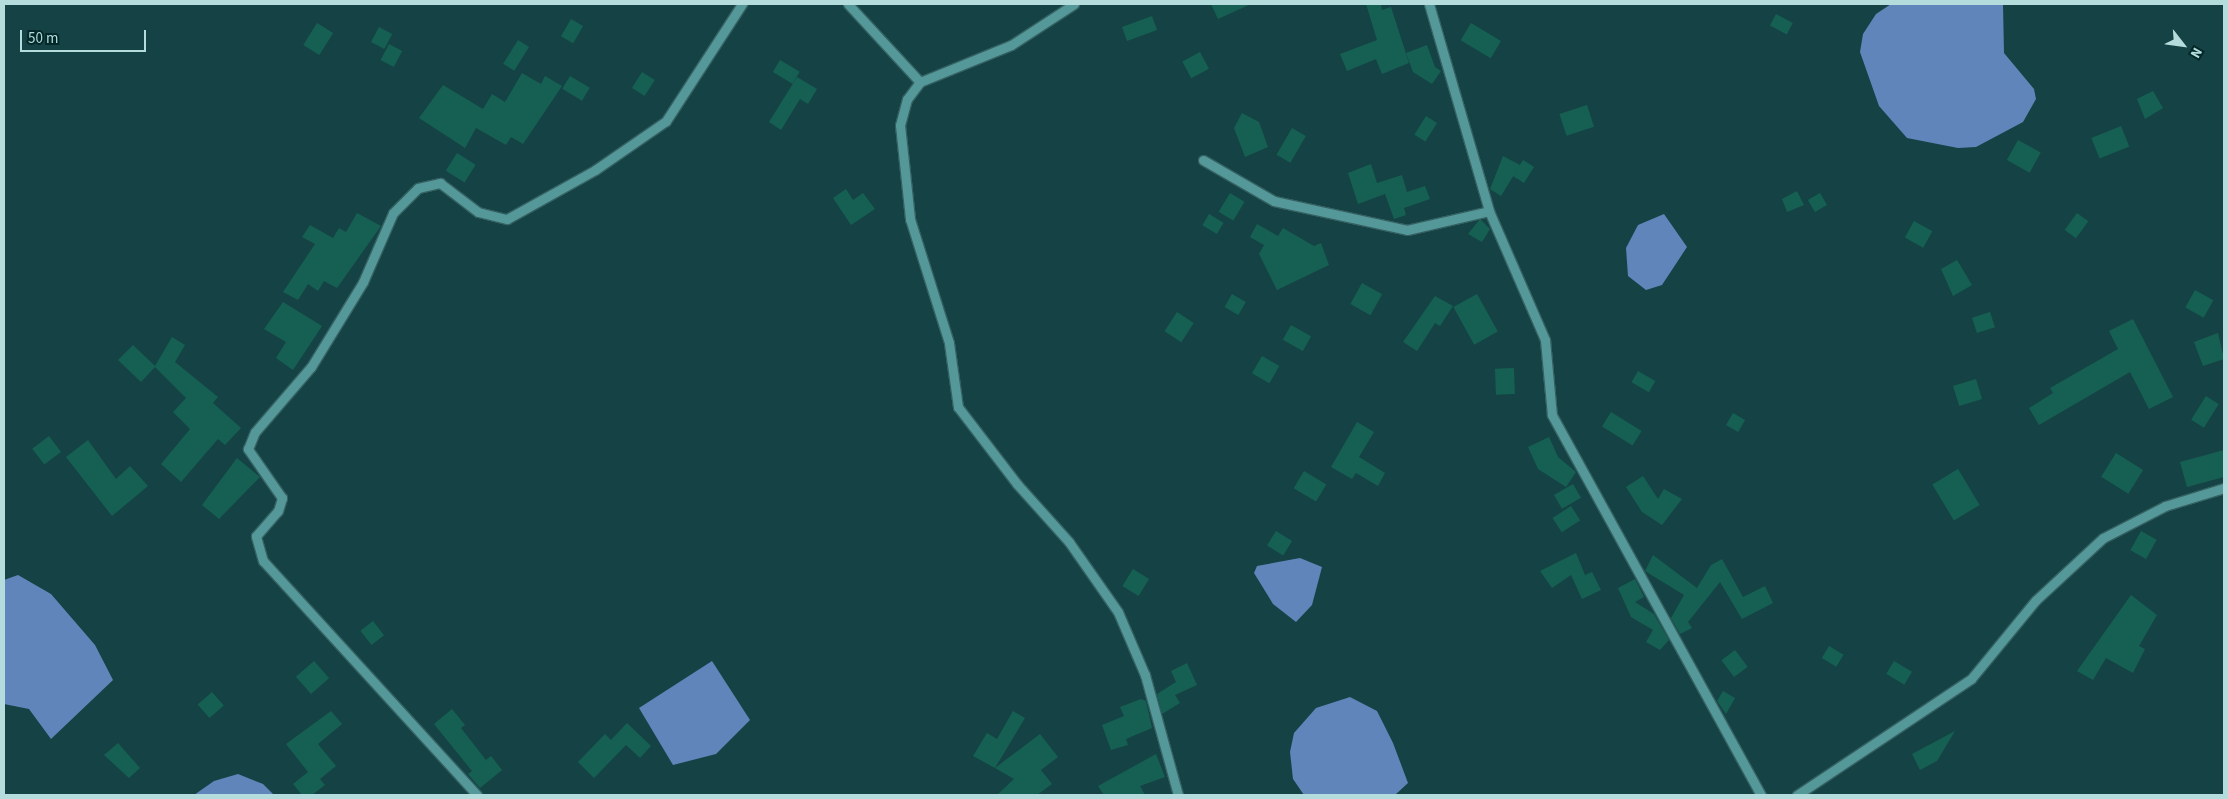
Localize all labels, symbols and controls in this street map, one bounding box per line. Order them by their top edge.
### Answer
scale bar [22,20,149,52]
north arrow [2158,20,2208,70]
text: 50 m [28,28,58,49]
text: N [2185,43,2207,62]

